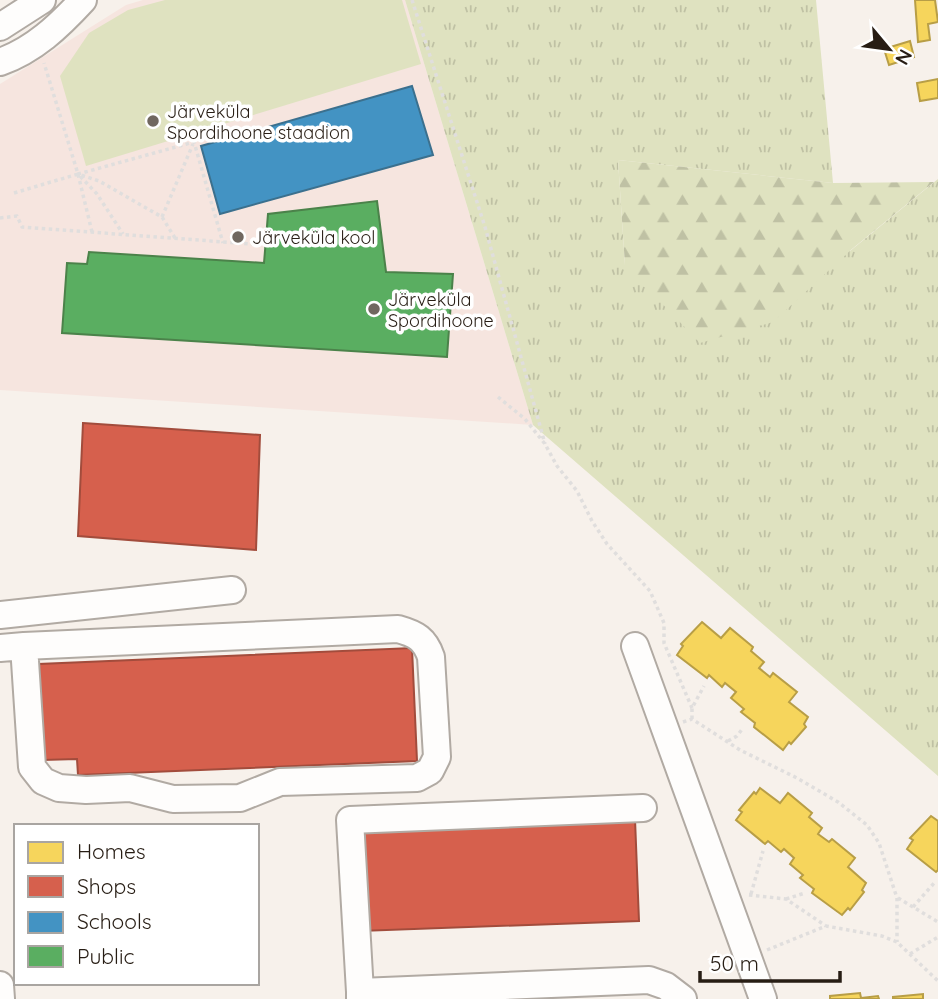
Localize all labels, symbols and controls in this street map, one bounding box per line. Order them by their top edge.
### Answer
north arrow [854,14,924,84]
text: N [890,45,918,69]
place label: Järveküla Spordihoone staadion [167,100,350,144]
marker: Järveküla Spordihoone staadion [145,113,161,129]
place label: Järveküla kool [252,226,376,249]
marker: Järveküla kool [230,229,246,245]
place label: Järveküla Spordihoone [388,288,494,332]
marker: Järveküla Spordihoone [366,301,382,317]
legend [14,824,259,985]
text: Homes [77,838,146,864]
text: Shops [77,873,136,899]
text: Schools [77,908,152,934]
scale bar [700,940,840,984]
text: Public [77,943,134,969]
text: 50 m [710,950,759,976]

